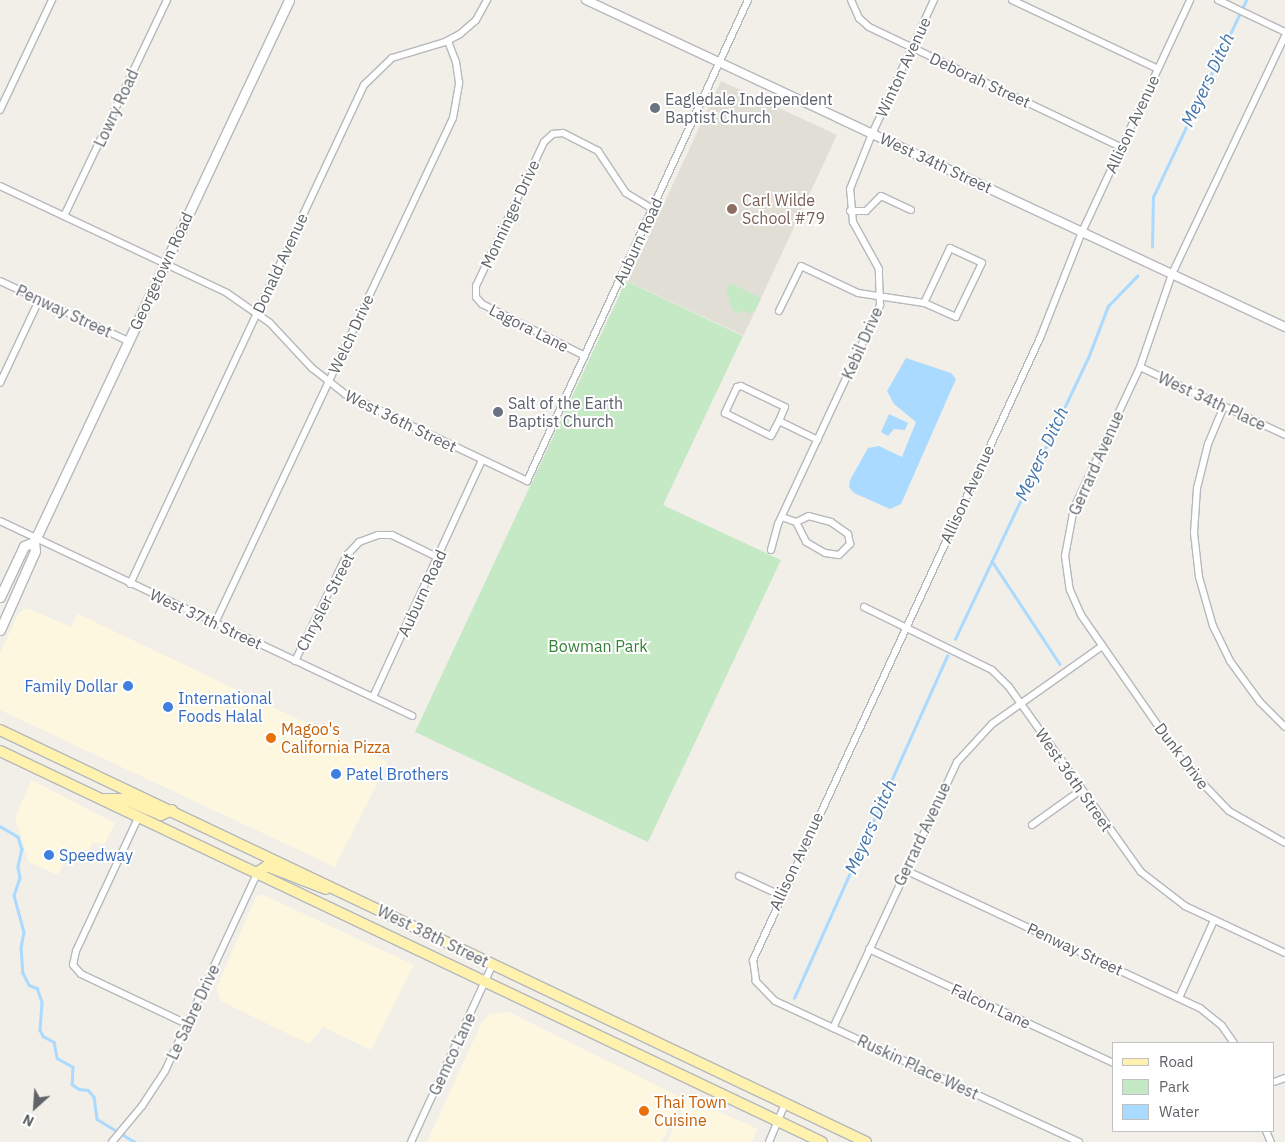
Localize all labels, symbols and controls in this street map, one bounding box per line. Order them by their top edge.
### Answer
street label: Winton Avenue [871,14,935,120]
water label: Meyers Ditch [1177,29,1239,131]
street label: Deborah Street [927,48,1033,112]
street label: Lowry Road [90,66,142,150]
street label: Allison Avenue [1101,72,1163,176]
place label: Eagledale Independent Baptist Church [665,89,833,127]
marker: Eagledale Independent Baptist Church [649,102,661,114]
street label: West 34th Street [877,129,995,197]
street label: Monninger Drive [477,157,543,271]
place label: Carl Wilde School #79 [742,190,825,228]
street label: Auburn Road [610,195,666,287]
marker: Carl Wilde School #79 [726,203,738,215]
street label: Georgetown Road [125,209,197,333]
street label: Donald Avenue [248,210,312,316]
street label: Penway Street [13,280,115,342]
street label: Welch Drive [324,291,378,377]
street label: Lagora Lane [486,300,572,356]
street label: Kebil Drive [838,304,886,382]
street label: West 34th Place [1155,368,1269,434]
street label: West 36th Street [342,386,460,456]
place label: Salt of the Earth Baptist Church [508,393,623,431]
water label: Meyers Ditch [1011,403,1073,505]
marker: Salt of the Earth Baptist Church [492,406,504,418]
street label: Gerrard Avenue [1064,408,1128,518]
street label: Allison Avenue [936,442,998,546]
street label: Auburn Road [394,547,450,639]
street label: Chrysler Street [292,550,358,654]
street label: West 37th Street [147,585,265,653]
park label: Bowman Park [548,636,648,656]
place label: Family Dollar [24,676,118,696]
marker: Family Dollar [122,680,134,692]
place label: International Foods Halal [178,688,272,726]
marker: International Foods Halal [162,701,174,713]
place label: Magoo's California Pizza [281,719,390,757]
street label: Dunk Drive [1151,719,1213,793]
street label: West 36th Street [1031,725,1117,835]
marker: Magoo's California Pizza [265,732,277,744]
place label: Patel Brothers [346,764,449,784]
marker: Patel Brothers [330,768,342,780]
water label: Meyers Ditch [841,776,901,878]
street label: Gerrard Avenue [890,779,954,889]
street label: Allison Avenue [765,809,827,913]
place label: Speedway [59,845,133,865]
marker: Speedway [43,849,55,861]
street label: West 38th Street [374,901,492,971]
street label: Penway Street [1024,918,1126,980]
street label: Le Sabre Drive [163,961,223,1063]
street label: Falcon Lane [948,979,1034,1033]
street label: Gemco Lane [424,1010,480,1098]
street label: Ruskin Place West [854,1030,982,1104]
legend [1112,1042,1275,1132]
text: Road [1159,1052,1194,1071]
text: Park [1159,1077,1189,1096]
north arrow [10,1082,60,1132]
place label: Thai Town Cuisine [654,1092,727,1130]
text: Water [1159,1102,1199,1121]
marker: Thai Town Cuisine [638,1105,650,1117]
text: N [20,1110,37,1131]

